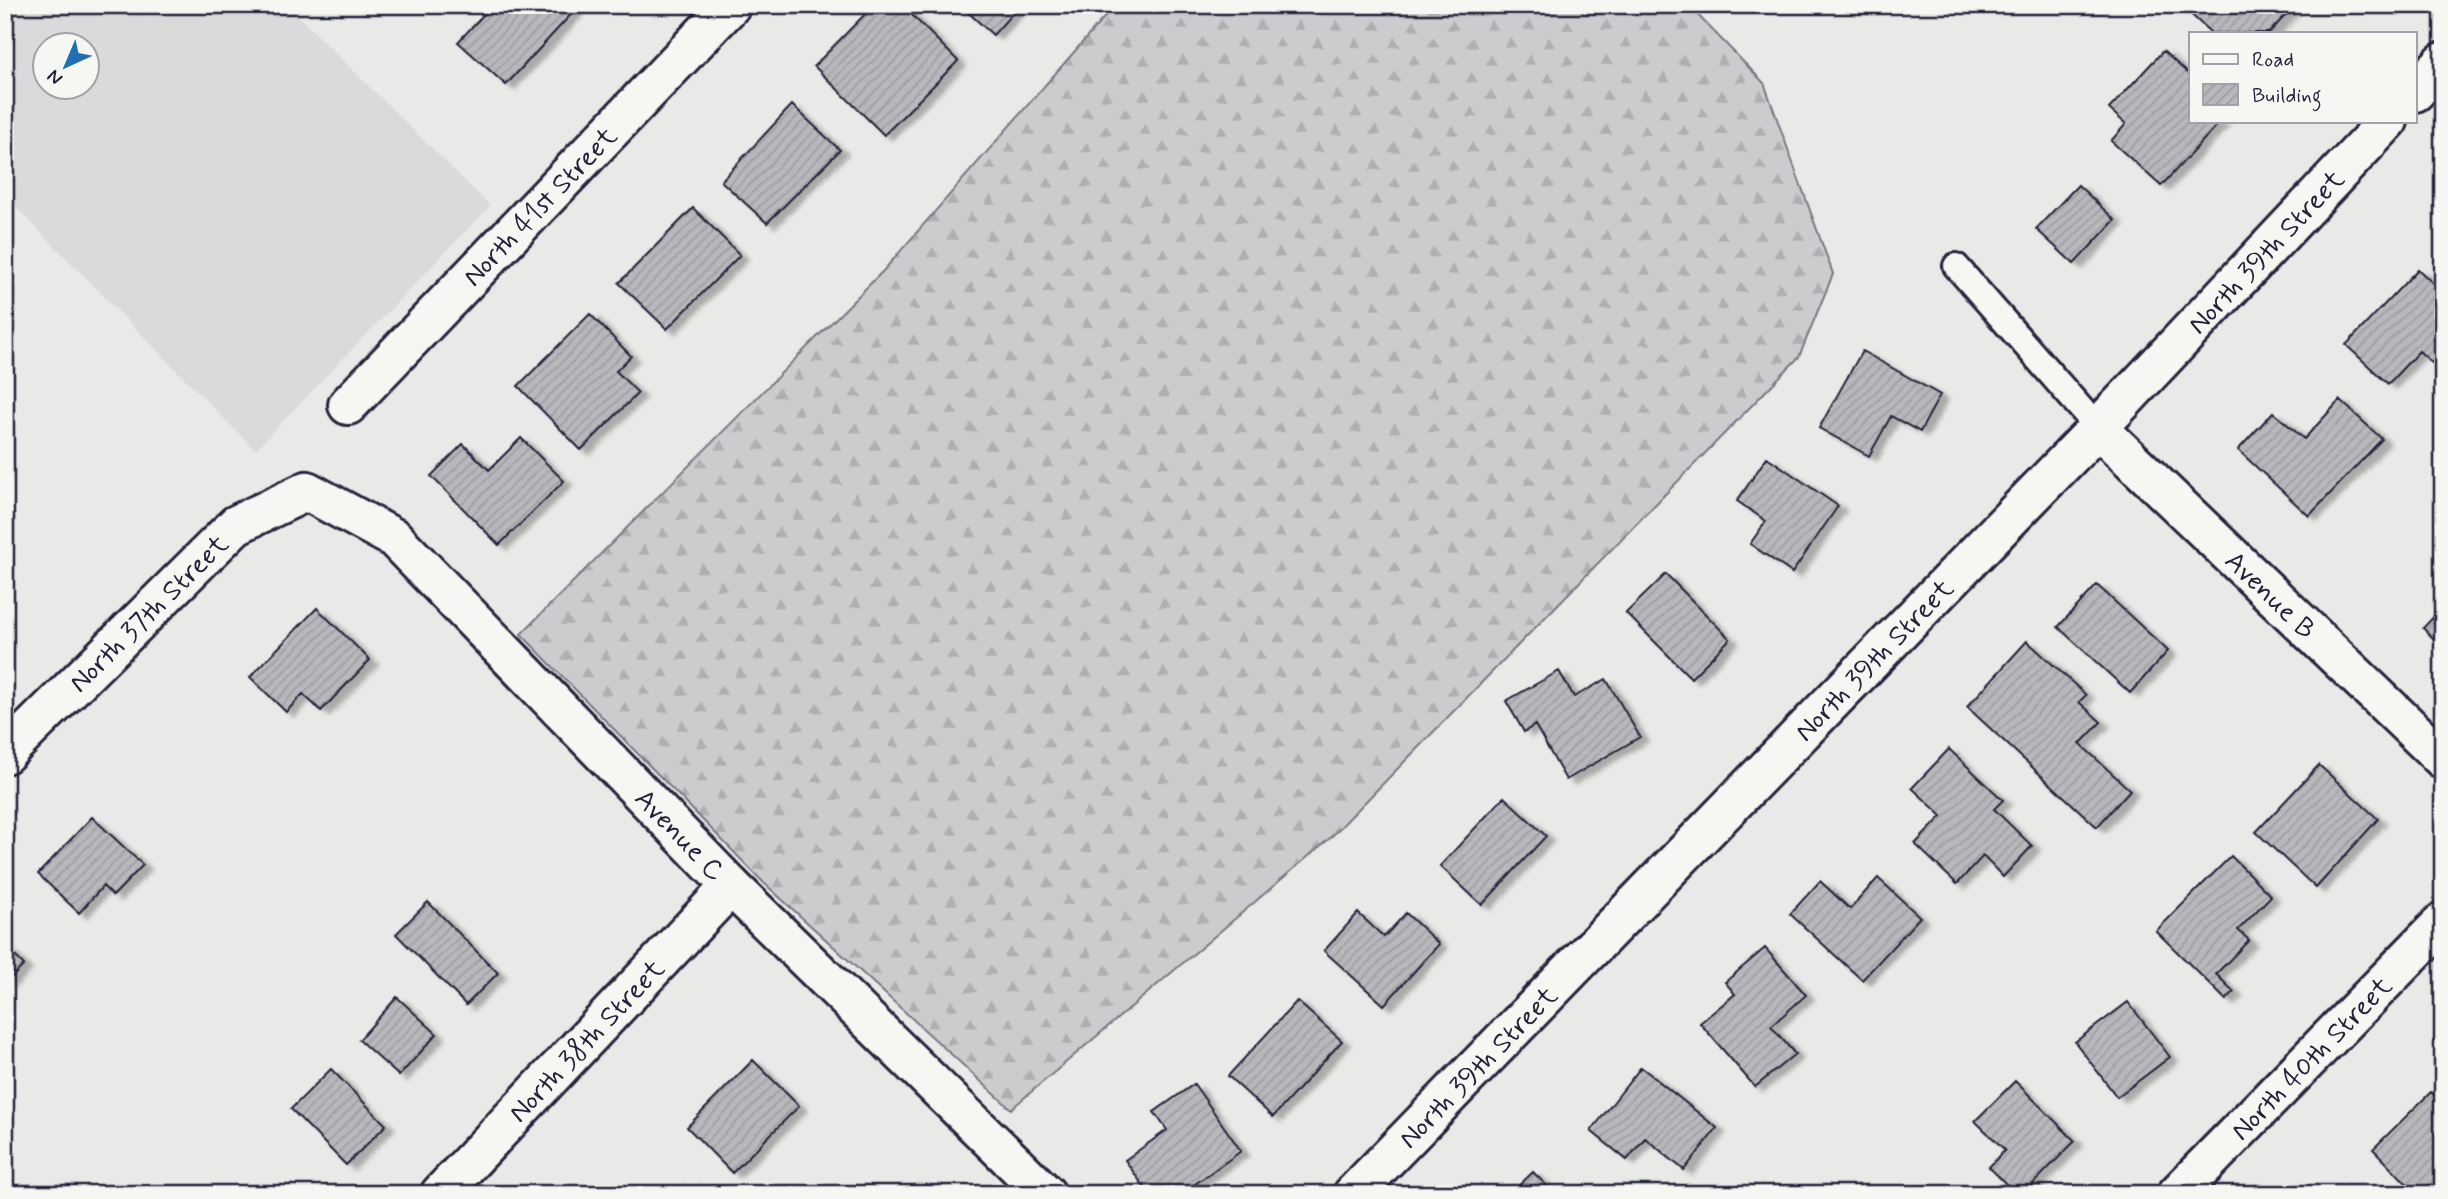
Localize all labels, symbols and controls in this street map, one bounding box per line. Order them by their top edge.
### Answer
north arrow [32,32,102,102]
legend [2189,32,2416,122]
text: Road [2252,46,2294,74]
text: N [42,64,68,91]
text: Building [2252,82,2322,112]
street label: North 41st Street [455,119,626,295]
street label: North 39th Street [2180,162,2354,343]
street label: North 37th Street [62,527,238,702]
street label: Avenue B [2216,543,2323,648]
street label: North 39th Street [1787,571,1963,750]
street label: Avenue C [626,782,732,890]
street label: North 38th Street [501,951,674,1131]
street label: North 40th Street [2224,969,2402,1149]
street label: North 39th Street [1391,978,1567,1157]

